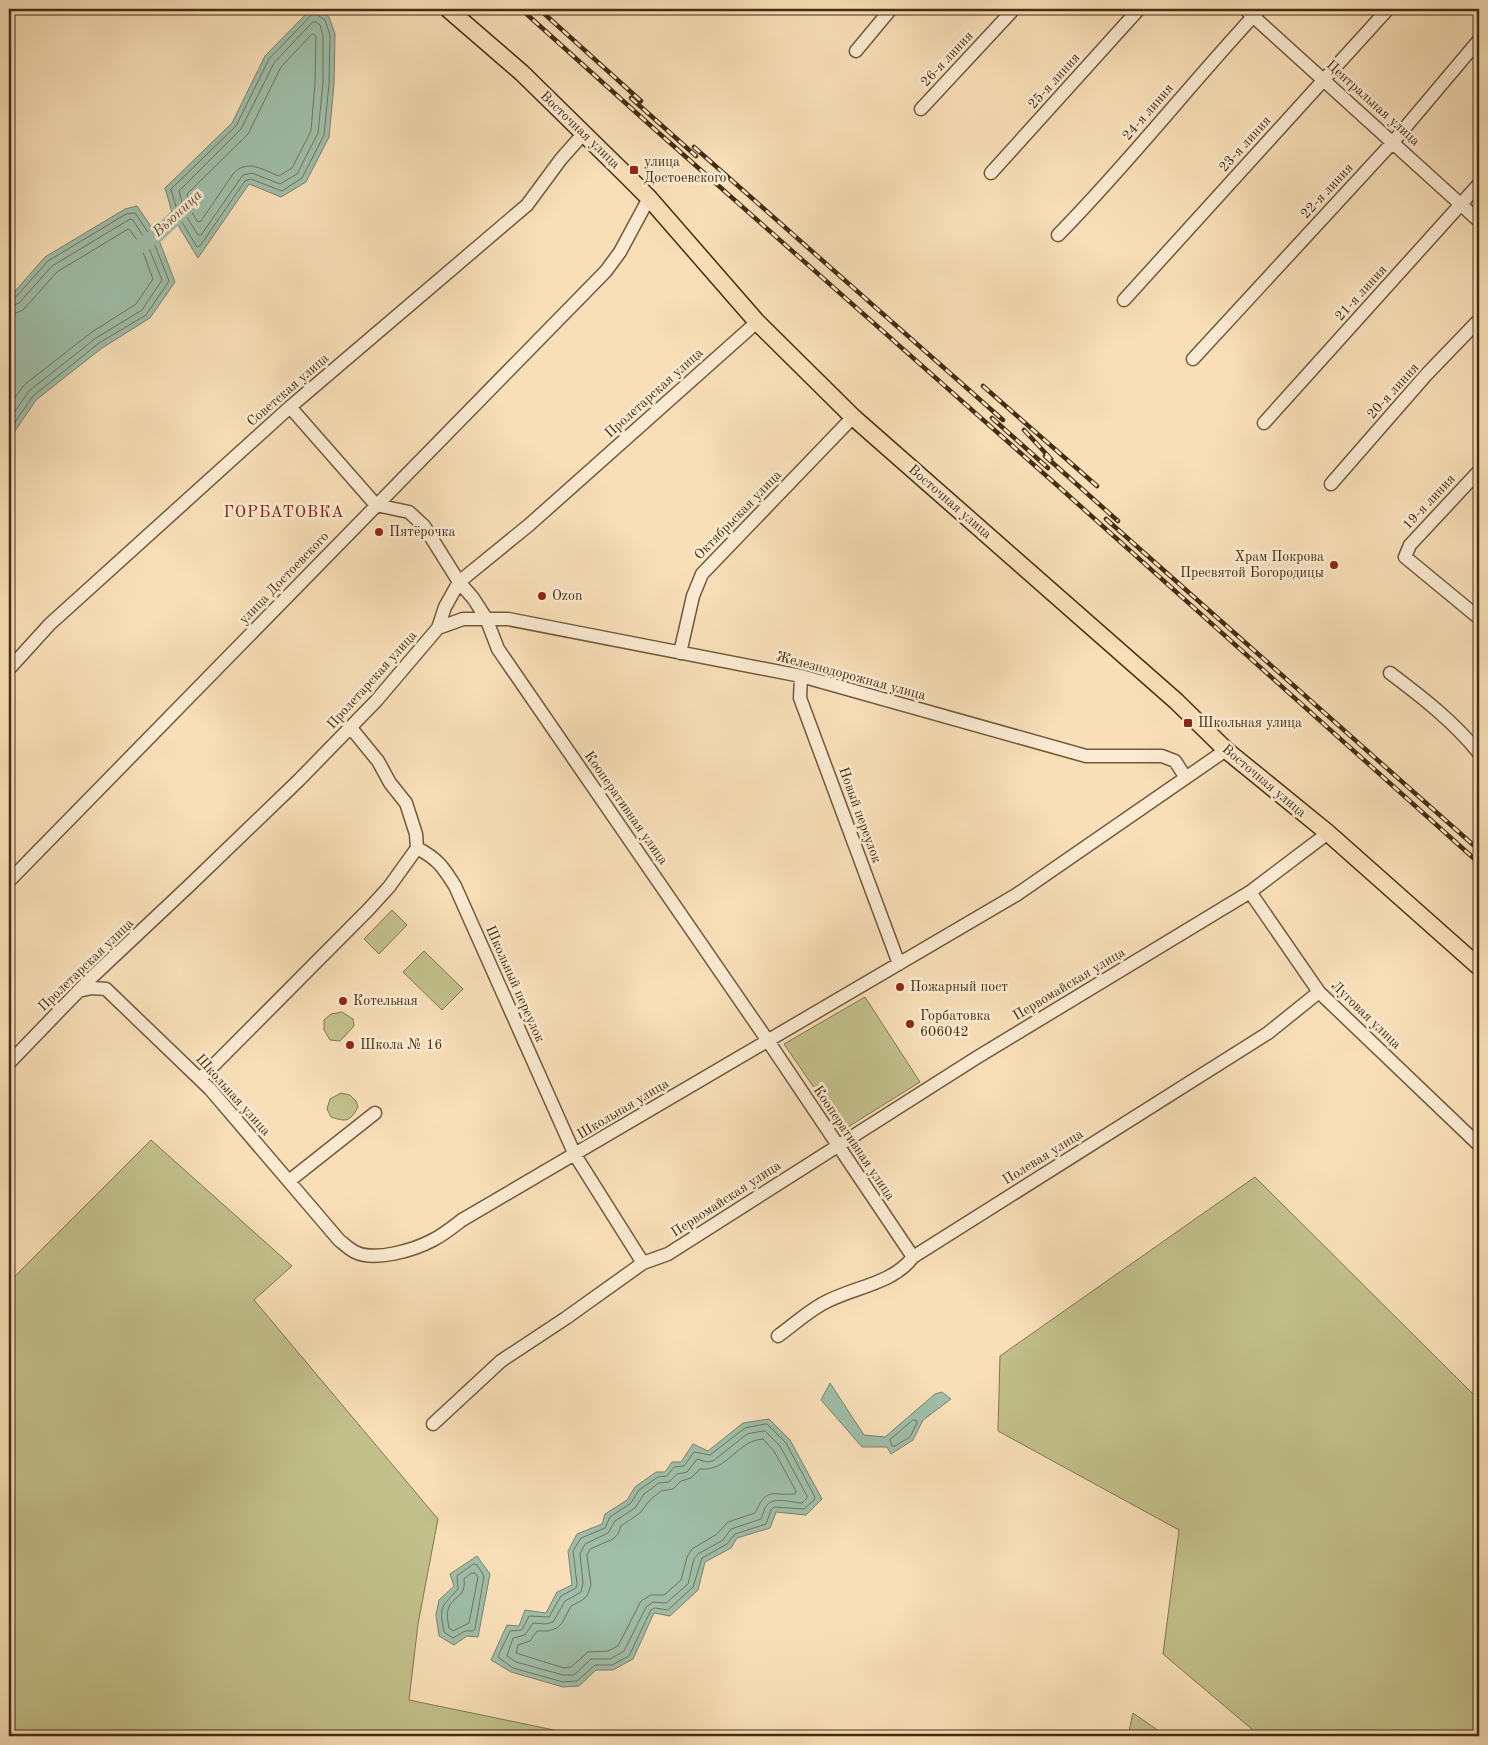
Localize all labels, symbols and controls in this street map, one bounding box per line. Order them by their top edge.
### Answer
street label: 26-я линия [918,29,976,89]
street label: 25-я линия [1025,50,1083,112]
street label: Центральная улица [1324,57,1423,149]
street label: 24-я линия [1120,81,1176,143]
street label: Восточная улица [537,89,623,172]
street label: 23-я линия [1216,113,1274,175]
place label: улица Достоевского [644,155,727,185]
street label: 22-я линия [1298,161,1356,221]
marker: улица Достоевского [628,164,640,176]
water label: Вьюница [150,188,206,241]
street label: 21-я линия [1332,262,1390,324]
street label: Пролетарская улица [602,345,706,441]
street label: Советская улица [244,351,332,429]
street label: 20-я линия [1364,360,1422,422]
street label: Восточная улица [906,462,994,542]
street label: Октябрьская улица [692,467,784,562]
street label: 19-я линия [1400,472,1458,532]
district label: ГОРБАТОВКА [223,505,345,521]
place label: Пятёрочка [389,525,456,539]
marker: Пятёрочка [373,526,385,538]
street label: улица Достоевского [237,529,332,627]
place label: Храм Покрова Пресвятой Богородицы [1180,550,1324,580]
marker: Храм Покрова Пресвятой Богородицы [1328,559,1340,571]
place label: Ozon [552,589,583,603]
marker: Ozon [536,590,548,602]
street label: Пролетарская улица [324,628,420,732]
street label: Железнодорожная улица [775,649,927,703]
place label: Школьная улица [1198,716,1302,730]
marker: Школьная улица [1182,717,1194,729]
street label: Восточная улица [1219,742,1309,820]
street label: Кооперативная улица [582,749,670,867]
street label: Новый переулок [836,765,884,865]
street label: Пролетарская улица [36,916,136,1014]
street label: Школьный переулок [483,924,547,1044]
street label: Первомайская улица [1011,945,1128,1023]
street label: Луговая улица [1328,978,1404,1052]
place label: Пожарный пост [910,980,1008,994]
marker: Пожарный пост [894,981,906,993]
place label: Котельная [353,994,418,1008]
marker: Котельная [337,995,349,1007]
place label: Горбатовка 606042 [920,1009,990,1039]
marker: Горбатовка 606042 [904,1018,916,1030]
place label: Школа № 16 [360,1038,442,1052]
marker: Школа № 16 [344,1039,356,1051]
street label: Школьная улица [193,1052,273,1138]
street label: Школьная улица [575,1076,671,1142]
street label: Кооперативная улица [810,1083,898,1203]
street label: Полевая улица [1000,1127,1086,1187]
street label: Первомайская улица [669,1158,784,1240]

